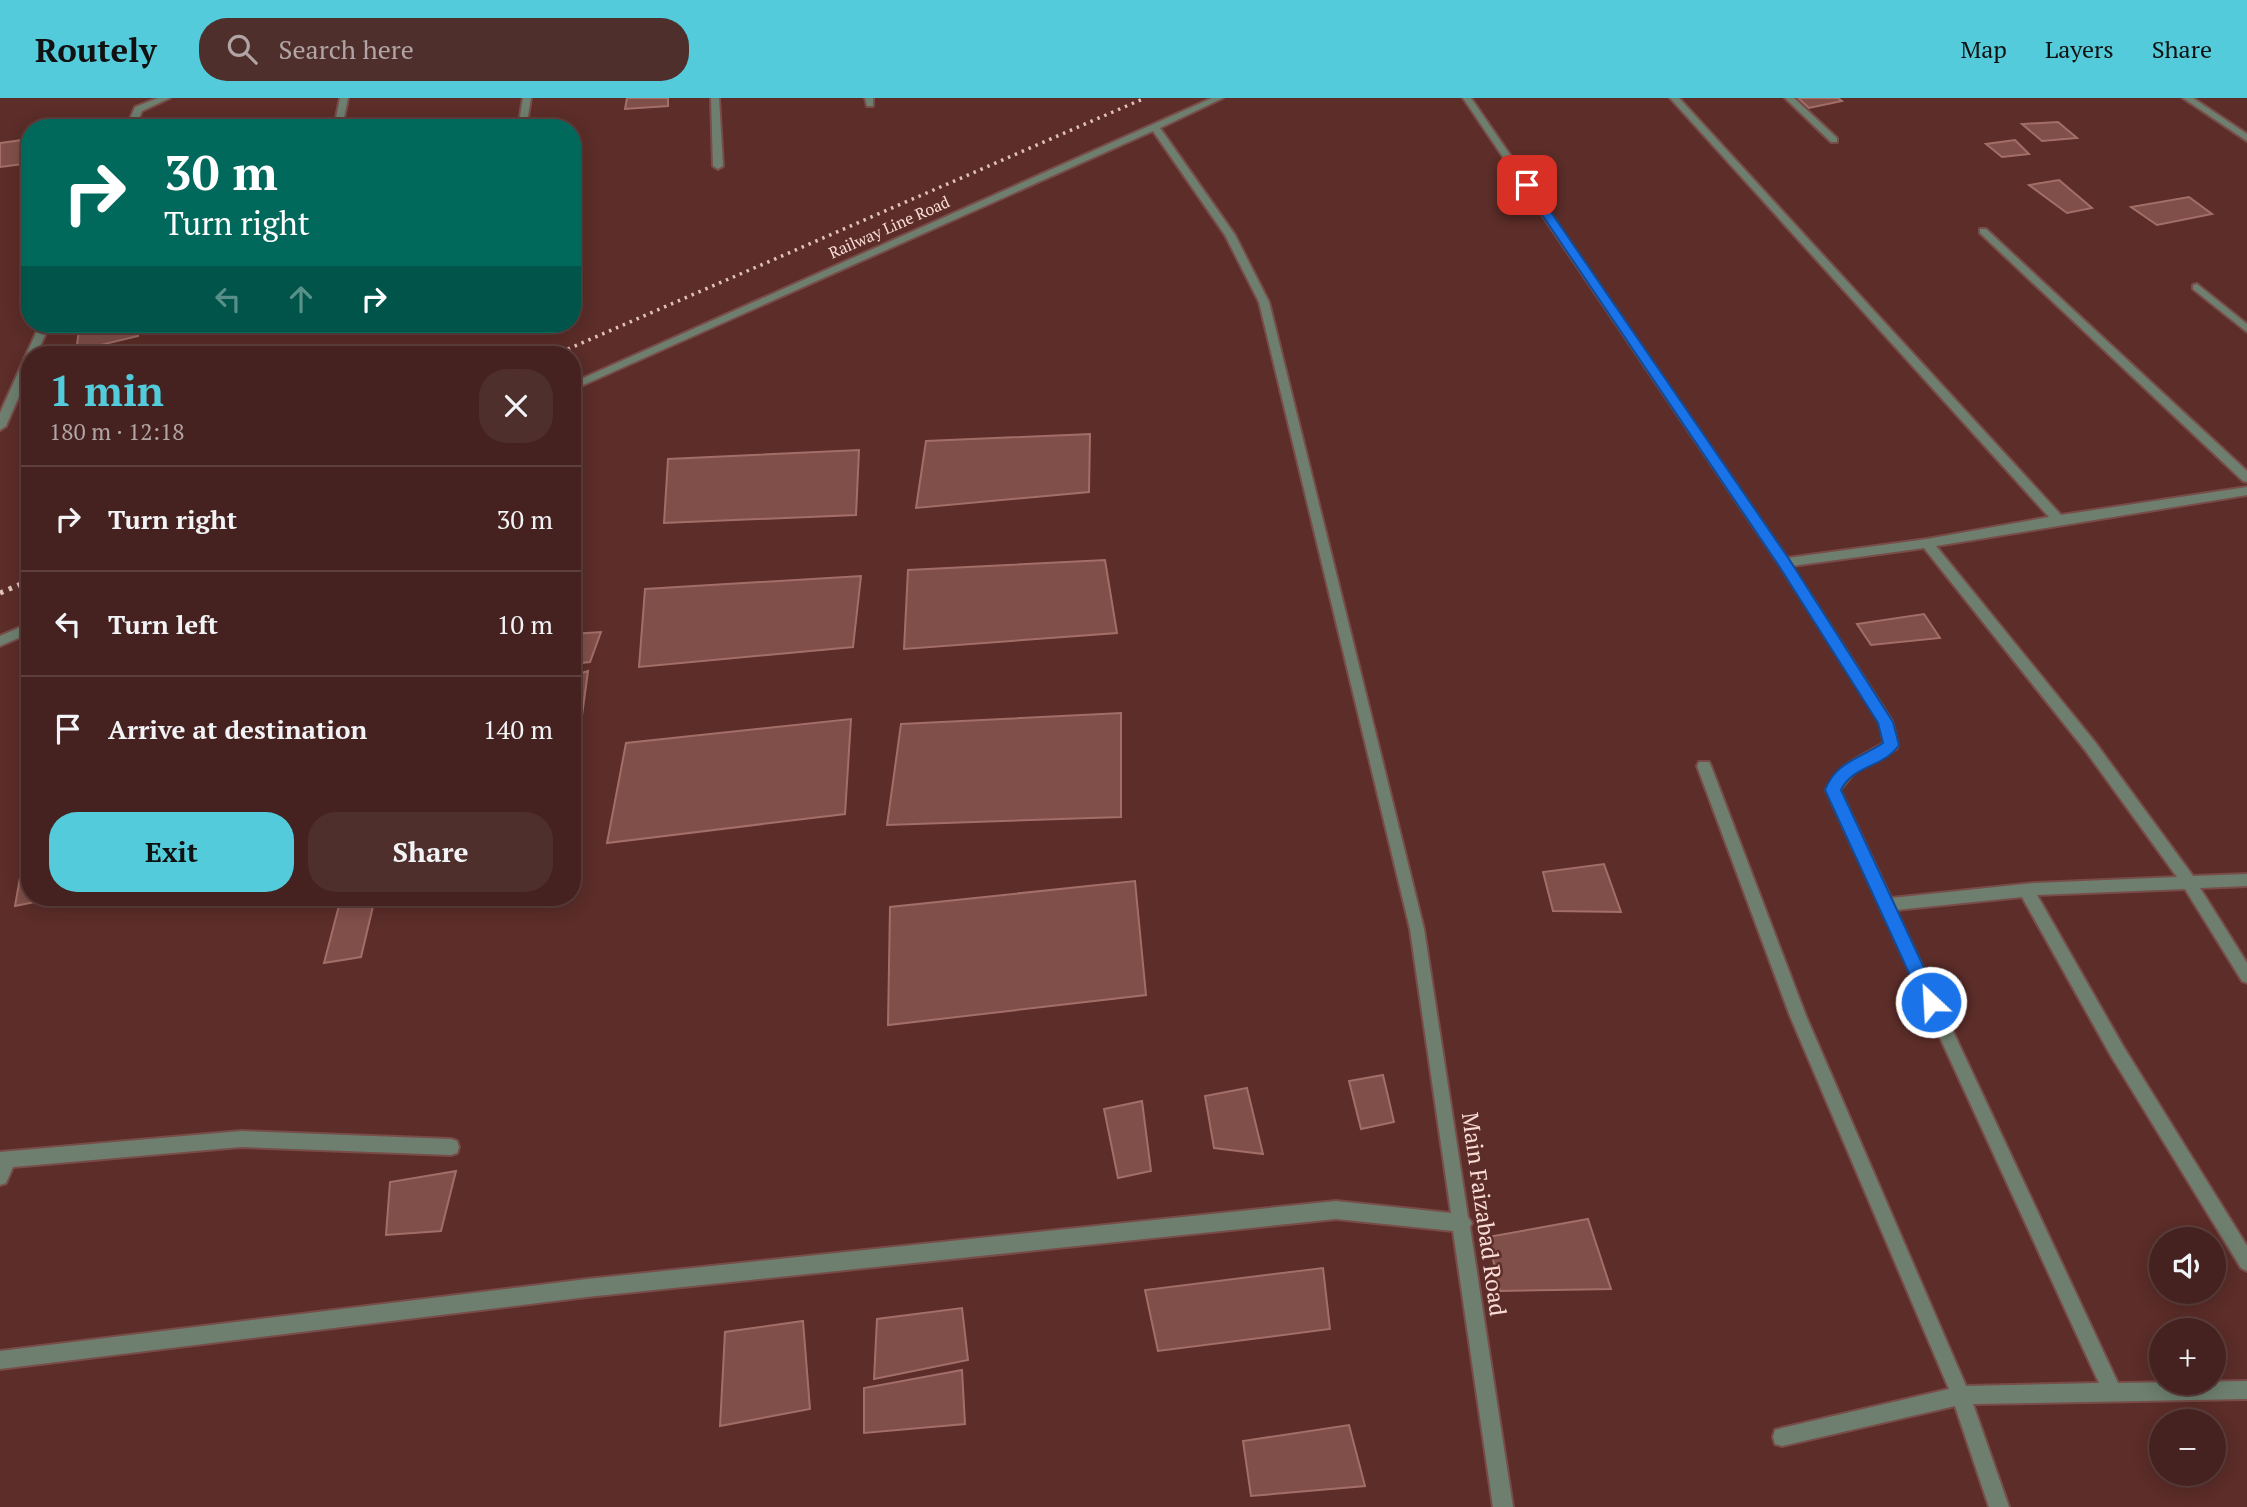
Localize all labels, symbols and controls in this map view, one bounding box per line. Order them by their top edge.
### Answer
search box [199,18,689,81]
text: Routely [35,28,157,71]
icon: search [223,30,261,68]
text: Search here [279,32,414,66]
text: Map [1960,33,2007,65]
text: Layers [2045,33,2114,65]
text: Share [2152,33,2212,65]
text: 30 m [164,139,278,204]
icon: right [49,147,140,238]
pin [1497,155,1557,215]
icon: arrive [1508,166,1546,204]
street label: Railway Line Road [825,190,953,264]
text: Turn right [164,202,310,244]
icon: left [209,280,247,318]
icon: ahead [282,280,320,318]
icon: right [355,280,393,318]
text: 1 min [49,362,164,418]
button: close [479,369,553,443]
text: 180 m · 12:18 [49,416,184,447]
icon: right [49,500,87,538]
text: Turn right [108,502,237,536]
text: 30 m [497,502,553,536]
icon: left [49,605,87,643]
text: Turn left [108,607,218,641]
text: 10 m [497,607,553,641]
icon: arrive [49,710,87,748]
text: Arrive at destination [108,712,367,746]
text: 140 m [483,712,553,746]
button: Exit [49,812,294,892]
button: Share [308,812,553,892]
position arrow [1894,965,1968,1039]
street label: Main Faizabad Road [1455,1110,1514,1318]
map controls [2149,1227,2226,1486]
button: sound [2149,1227,2226,1304]
button: + [2149,1318,2226,1395]
button: − [2149,1409,2226,1486]

